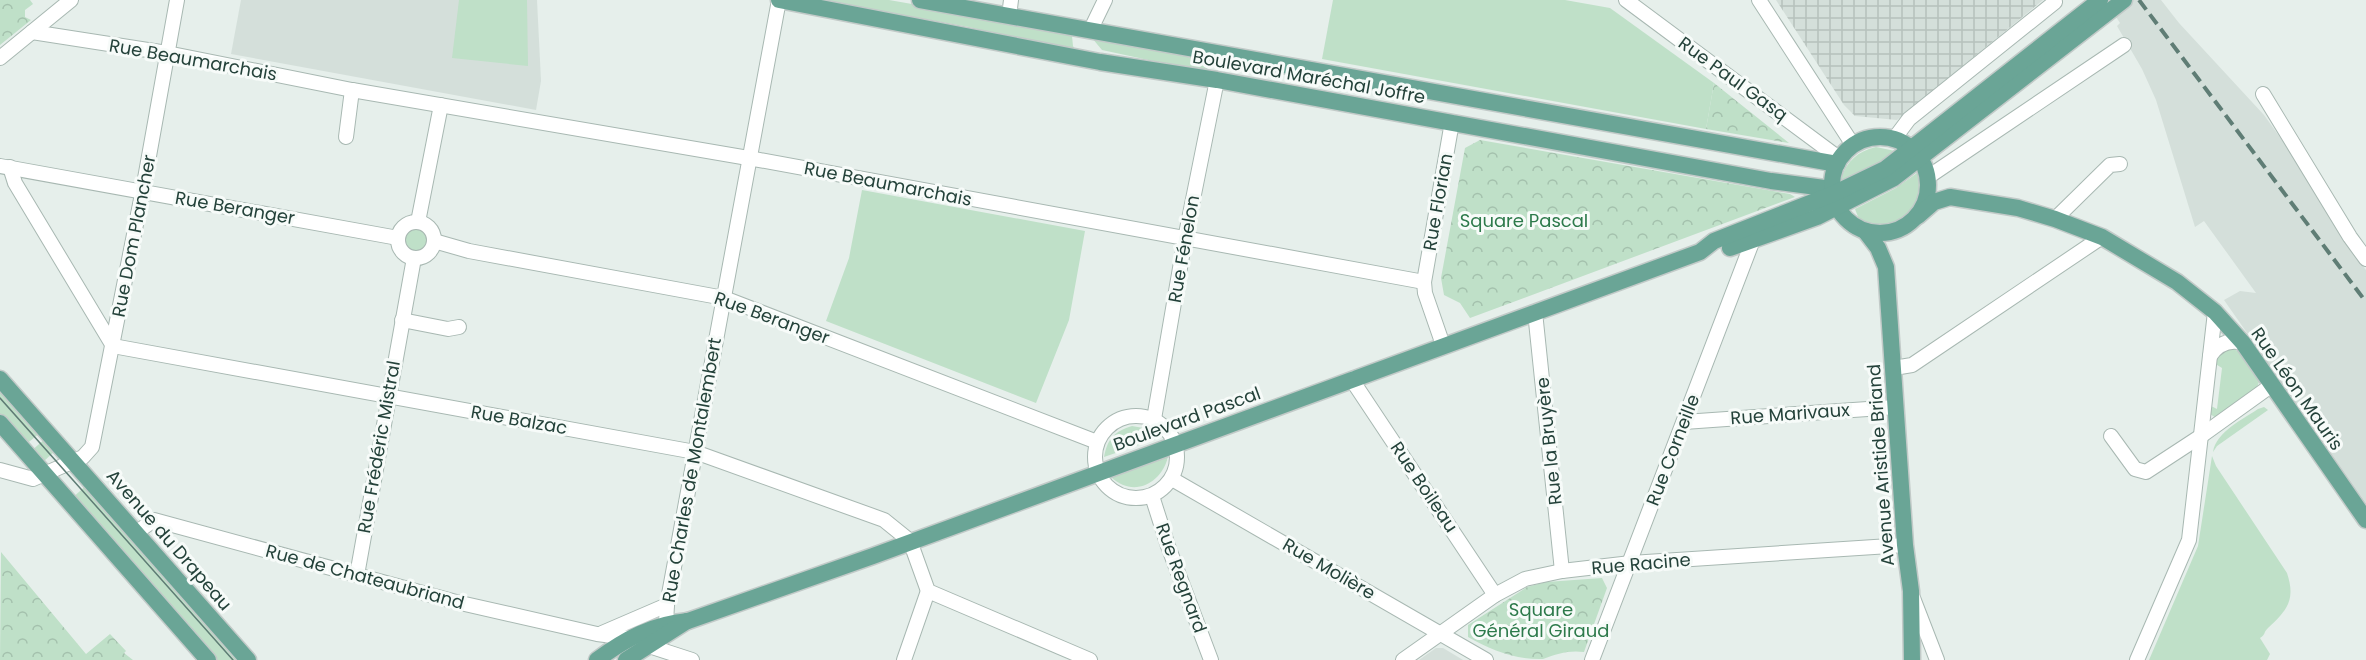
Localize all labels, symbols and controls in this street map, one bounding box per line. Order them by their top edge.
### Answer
street label: Rue Paul Gasq [1674,30,1793,127]
street label: Rue Beaumarchais [107,32,279,87]
street label: Boulevard Maréchal Joffre [1191,44,1427,109]
street label: Rue Florian [1417,151,1458,252]
street label: Rue Dom Plancher [106,152,162,319]
street label: Rue Beaumarchais [802,155,974,212]
street label: Rue Beranger [173,185,297,230]
street label: Rue Fénelon [1162,193,1205,305]
park label: Square Pascal [1460,208,1588,233]
street label: Rue Beranger [711,285,834,350]
street label: Rue Léon Mauris [2246,322,2349,455]
street label: Rue Charles de Montalembert [656,335,727,604]
street label: Rue Frédéric Mistral [351,359,406,535]
street label: Avenue Aristide Briand [1861,363,1900,567]
street label: Rue la Bruyère [1529,376,1568,506]
street label: Boulevard Pascal [1110,380,1264,457]
street label: Rue Corneille [1640,390,1705,509]
street label: Rue Marivaux [1729,397,1851,430]
street label: Rue Balzac [469,399,569,440]
street label: Rue Boileau [1385,436,1464,537]
street label: Avenue du Drapeau [101,464,238,616]
street label: Rue Regnard [1150,519,1213,636]
street label: Rue Molière [1278,532,1380,605]
street label: Rue de Chateaubriand [263,538,467,615]
street label: Rue Racine [1590,547,1692,580]
park label: Square Général Giraud [1473,597,1609,643]

